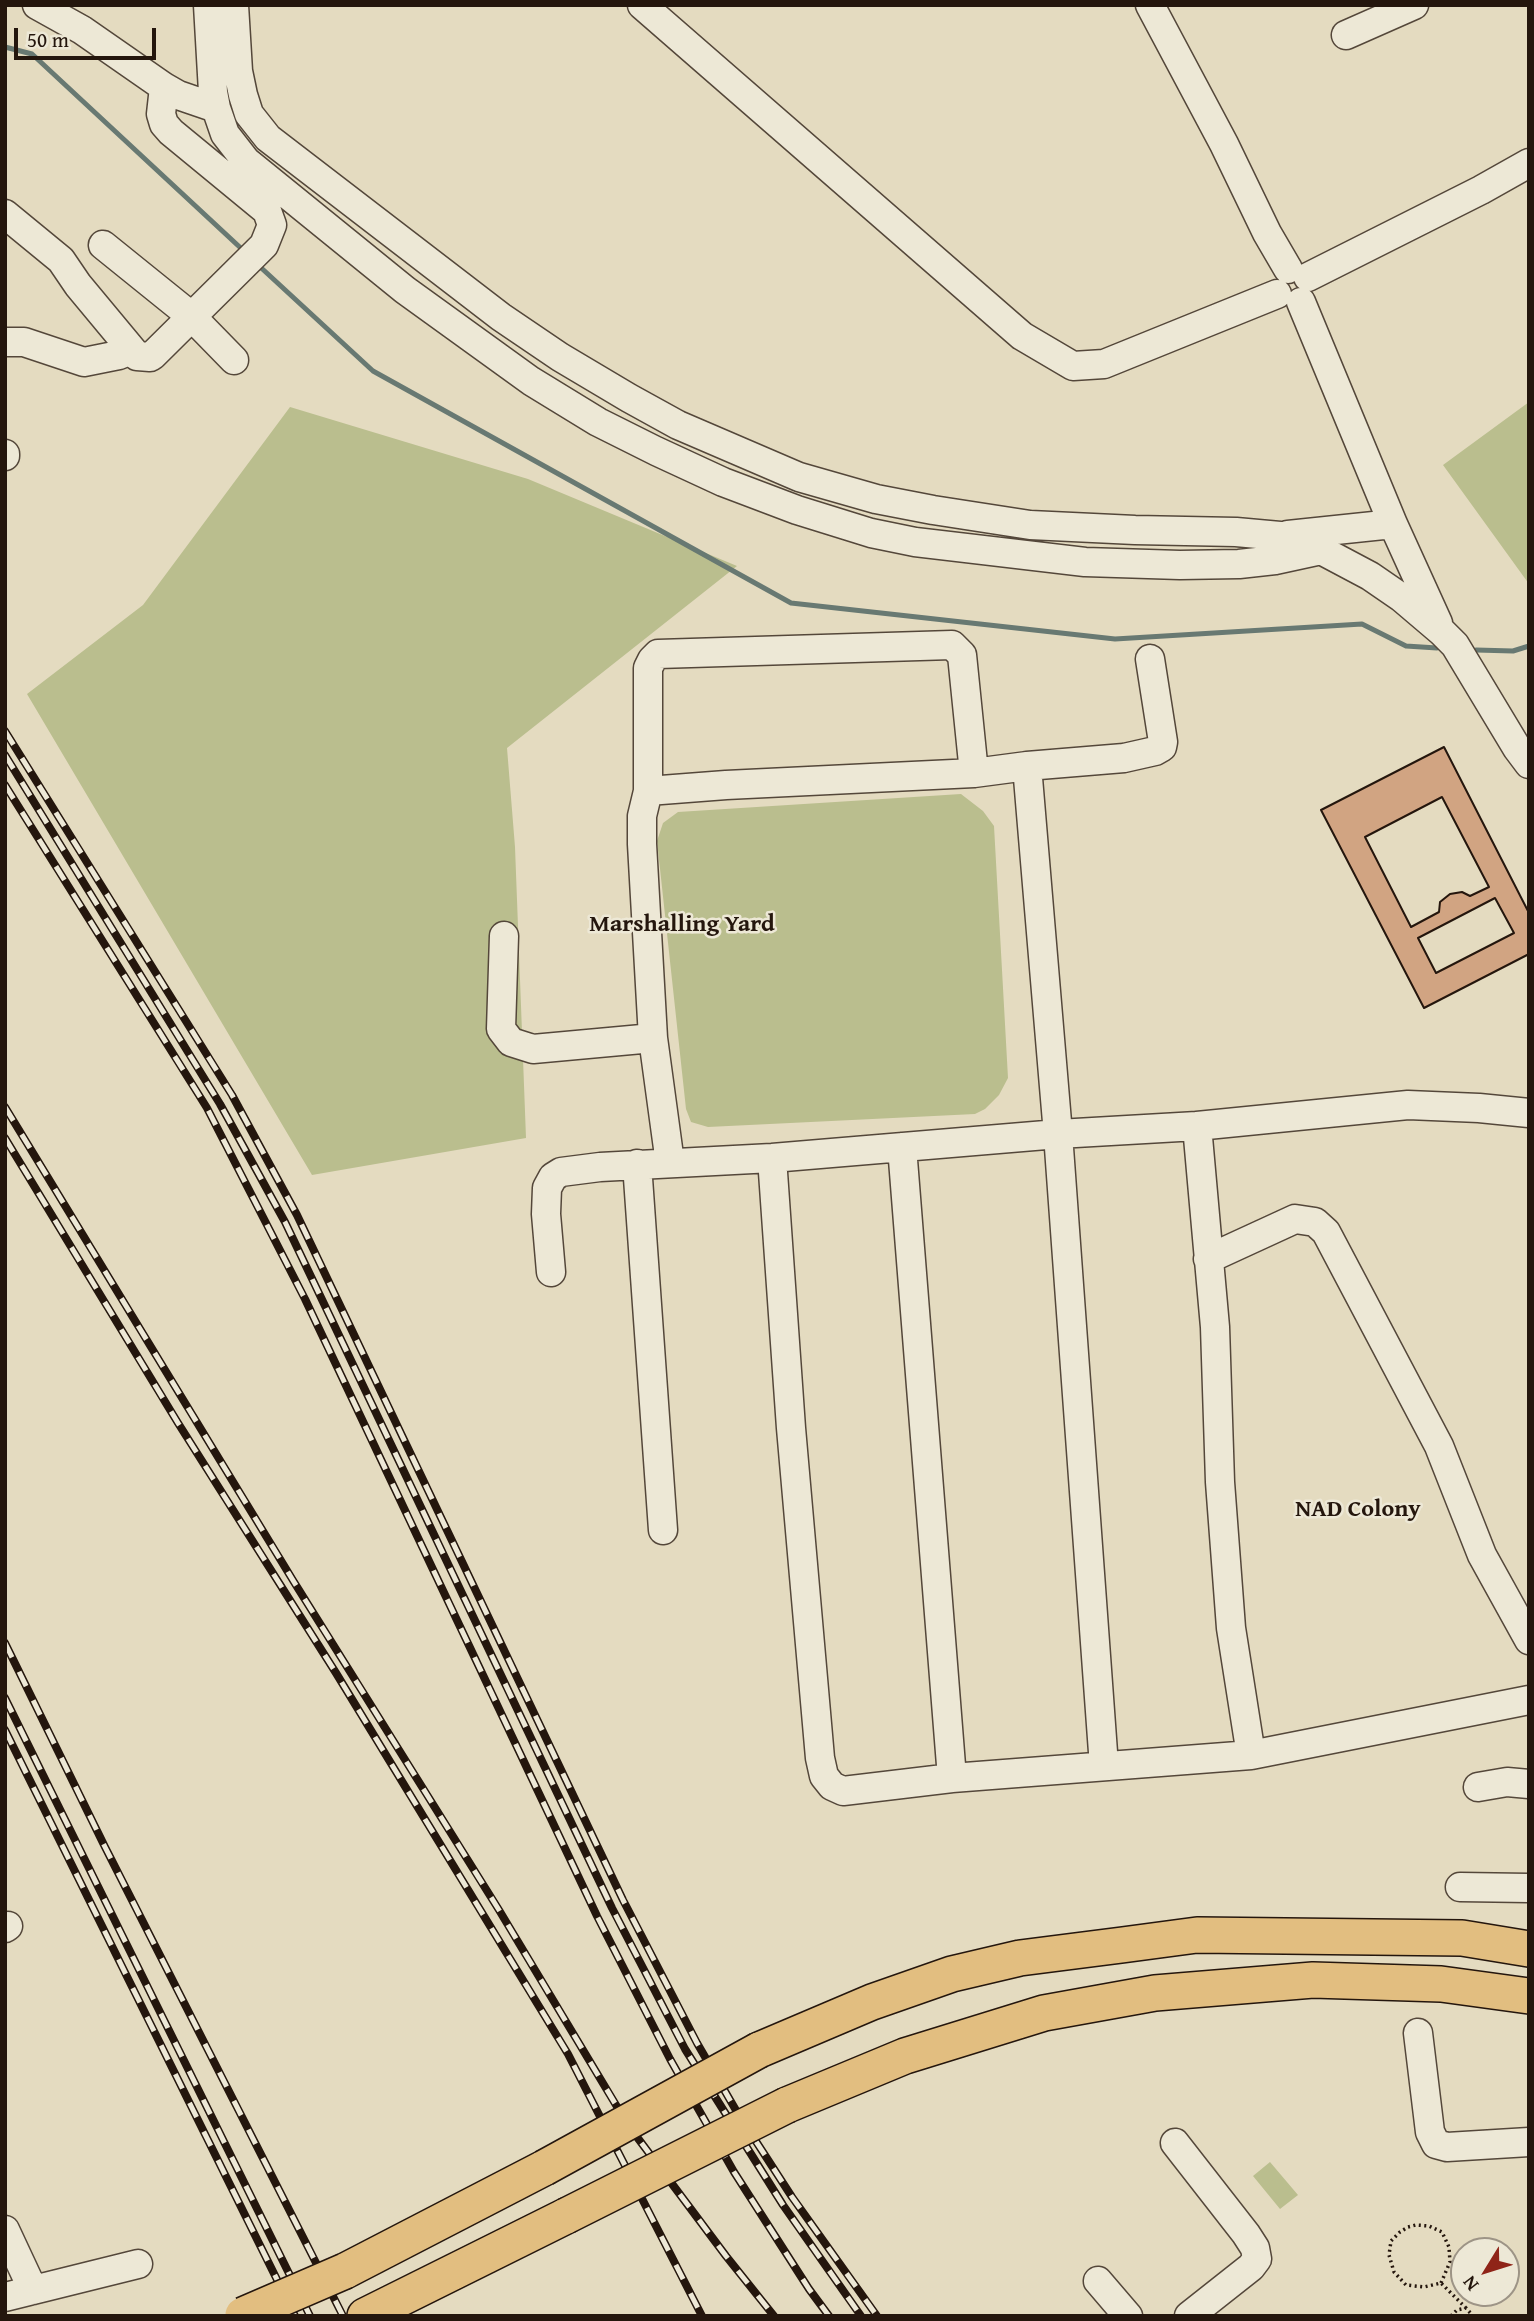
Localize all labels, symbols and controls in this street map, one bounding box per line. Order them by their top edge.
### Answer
scale bar [18,14,159,58]
text: 50 m [27,24,69,55]
district label: Marshalling Yard [589,911,775,939]
district label: NAD Colony [1295,1496,1421,1524]
north arrow [1450,2237,1520,2307]
text: N [1455,2270,1485,2297]

